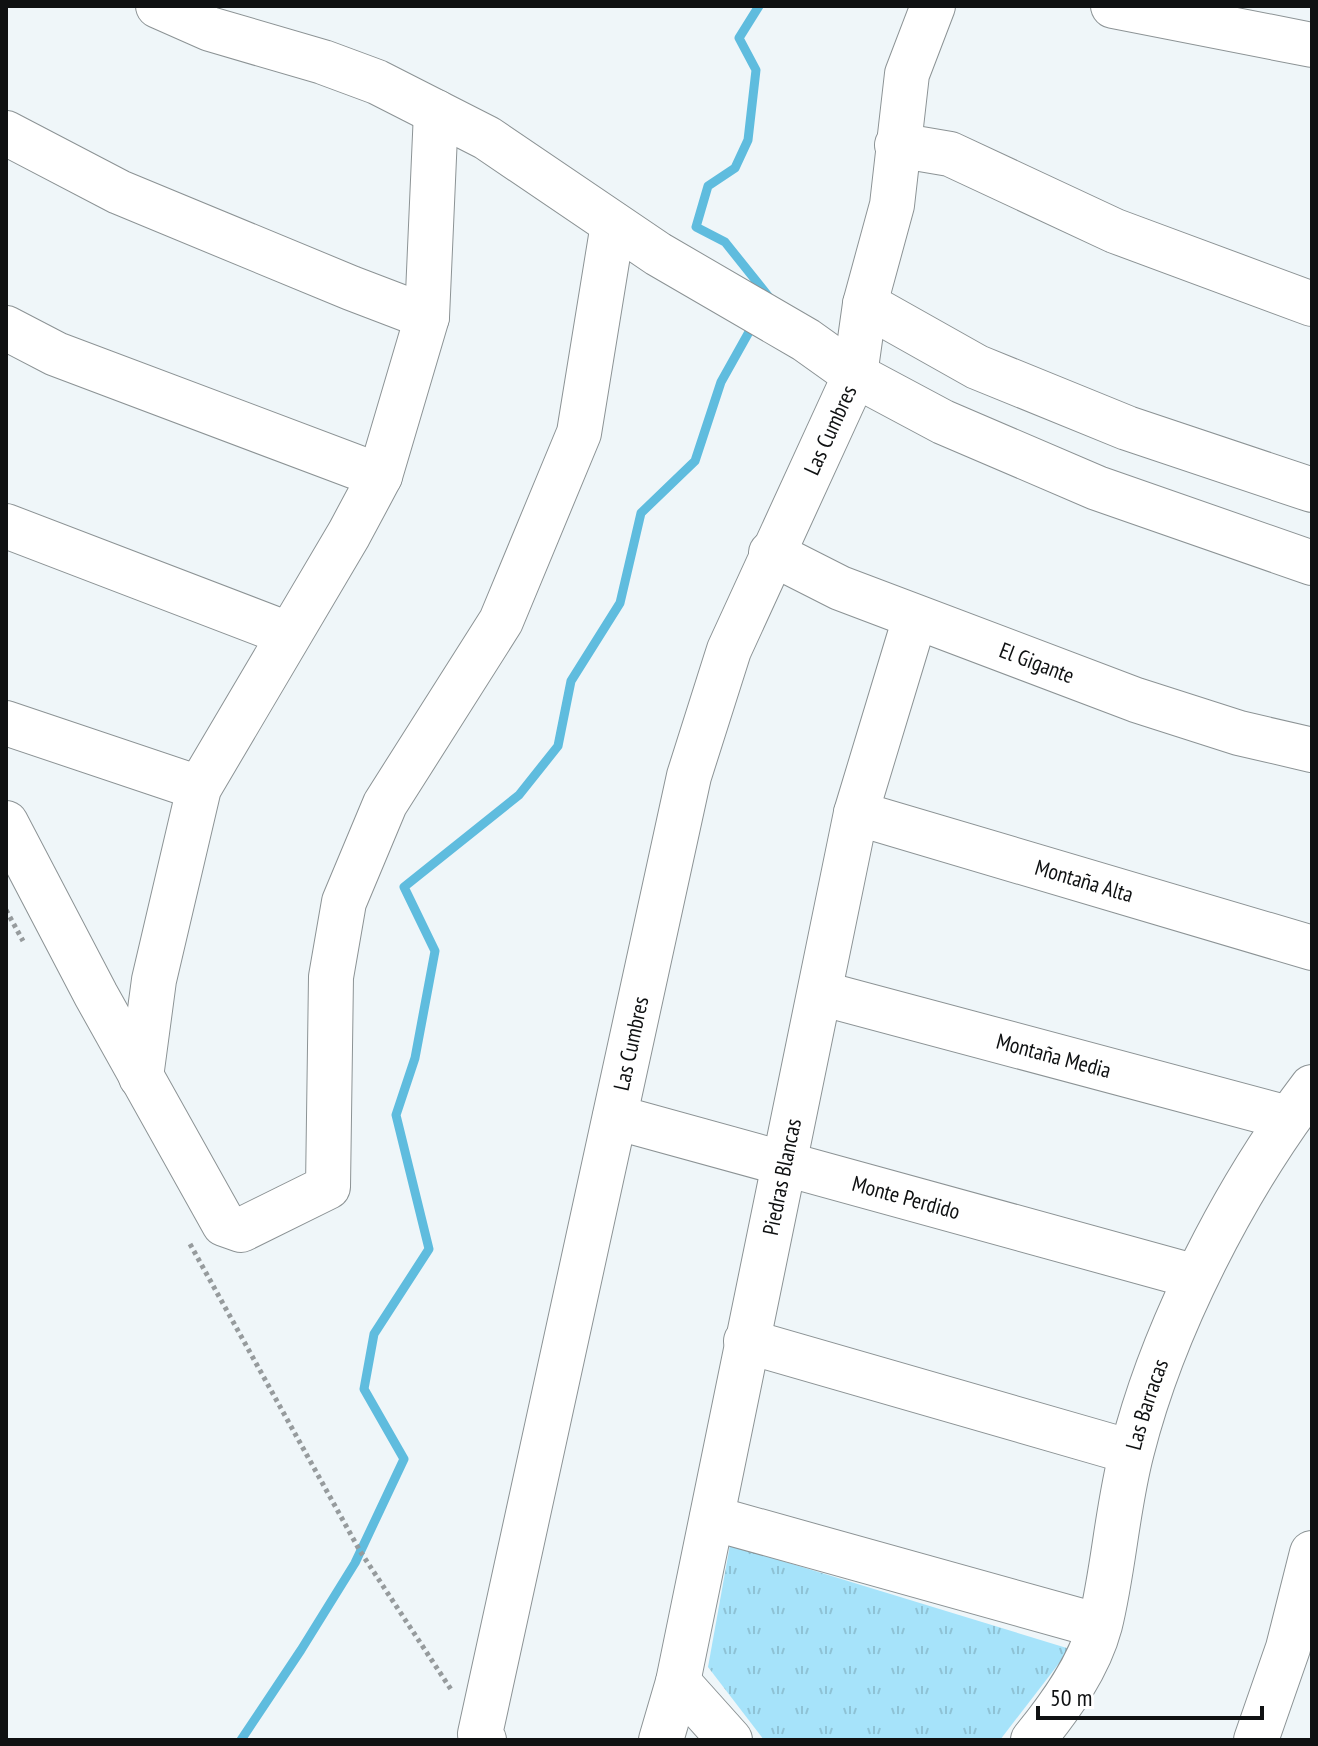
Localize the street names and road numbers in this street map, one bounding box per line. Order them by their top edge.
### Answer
street label: Las Cumbres [797,381,862,479]
street label: El Gigante [996,636,1078,689]
street label: Montaña Alta [1032,853,1137,908]
street label: Las Cumbres [607,994,655,1093]
street label: Montaña Media [993,1027,1114,1084]
street label: Piedras Blancas [756,1116,807,1238]
street label: Monte Perdido [849,1169,963,1225]
street label: Las Barracas [1119,1355,1174,1453]

